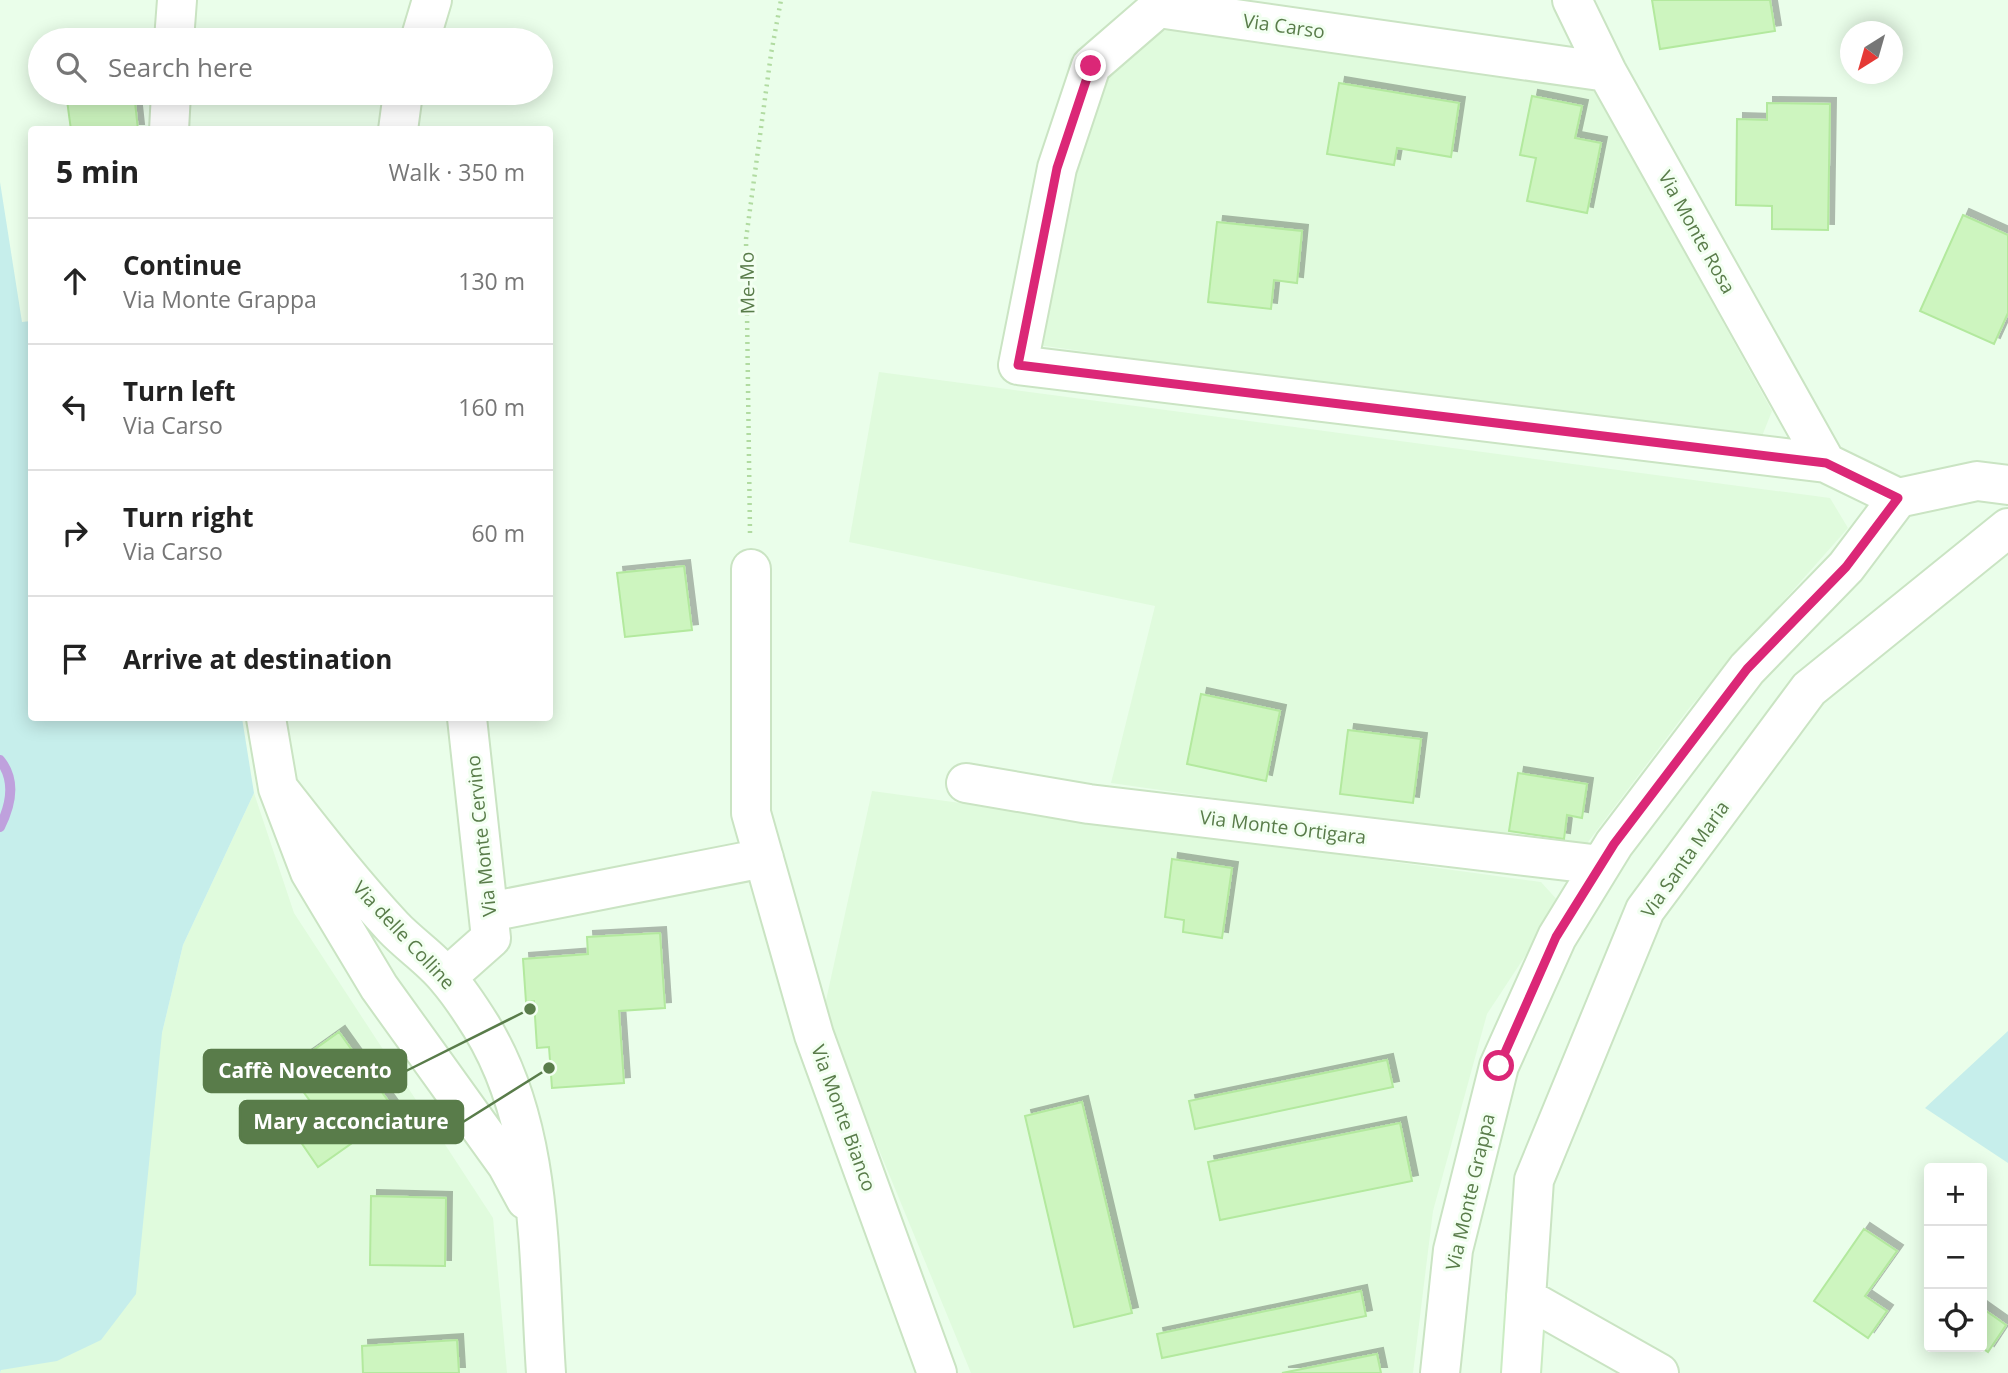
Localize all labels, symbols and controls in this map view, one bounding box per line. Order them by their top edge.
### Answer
street label: Via Carso [1241,7,1327,45]
north arrow [1840,21,1903,84]
search box [28,28,553,105]
icon: search [52,48,90,86]
text: Search here [108,49,253,85]
route end [1075,50,1106,81]
text: 5 min [56,151,139,192]
text: Walk · 350 m [388,156,525,188]
street label: Via Monte Rosa [1652,166,1742,298]
text: Continue [123,247,242,283]
street label: Me-Mo [733,252,761,314]
icon: ahead [56,262,94,300]
text: 130 m [458,265,525,297]
text: Via Monte Grappa [123,283,317,315]
text: Turn left [123,373,235,409]
icon: left [56,388,94,426]
text: 160 m [458,391,525,423]
text: Via Carso [123,409,223,441]
text: Turn right [123,499,254,535]
icon: right [56,514,94,552]
text: 60 m [471,517,525,549]
text: Via Carso [123,535,223,567]
icon: arrive [56,640,94,678]
text: Arrive at destination [123,641,392,677]
street label: Via Monte Cervino [460,754,502,918]
street label: Via Santa Maria [1635,795,1735,923]
street label: Via Monte Ortigara [1198,804,1368,850]
street label: Via delle Colline [347,875,461,995]
street label: Via Monte Bianco [805,1041,883,1195]
callout: Caffè Novecento [204,1050,406,1092]
route start [1483,1050,1514,1081]
text: Caffè Novecento [218,1056,392,1084]
callout: Mary acconciature [240,1101,463,1143]
text: Mary acconciature [253,1107,449,1135]
street label: Via Monte Grappa [1439,1111,1501,1273]
map controls [1924,1163,1987,1352]
button: + [1924,1163,1987,1226]
button: − [1924,1226,1987,1289]
button: locate [1924,1289,1987,1352]

